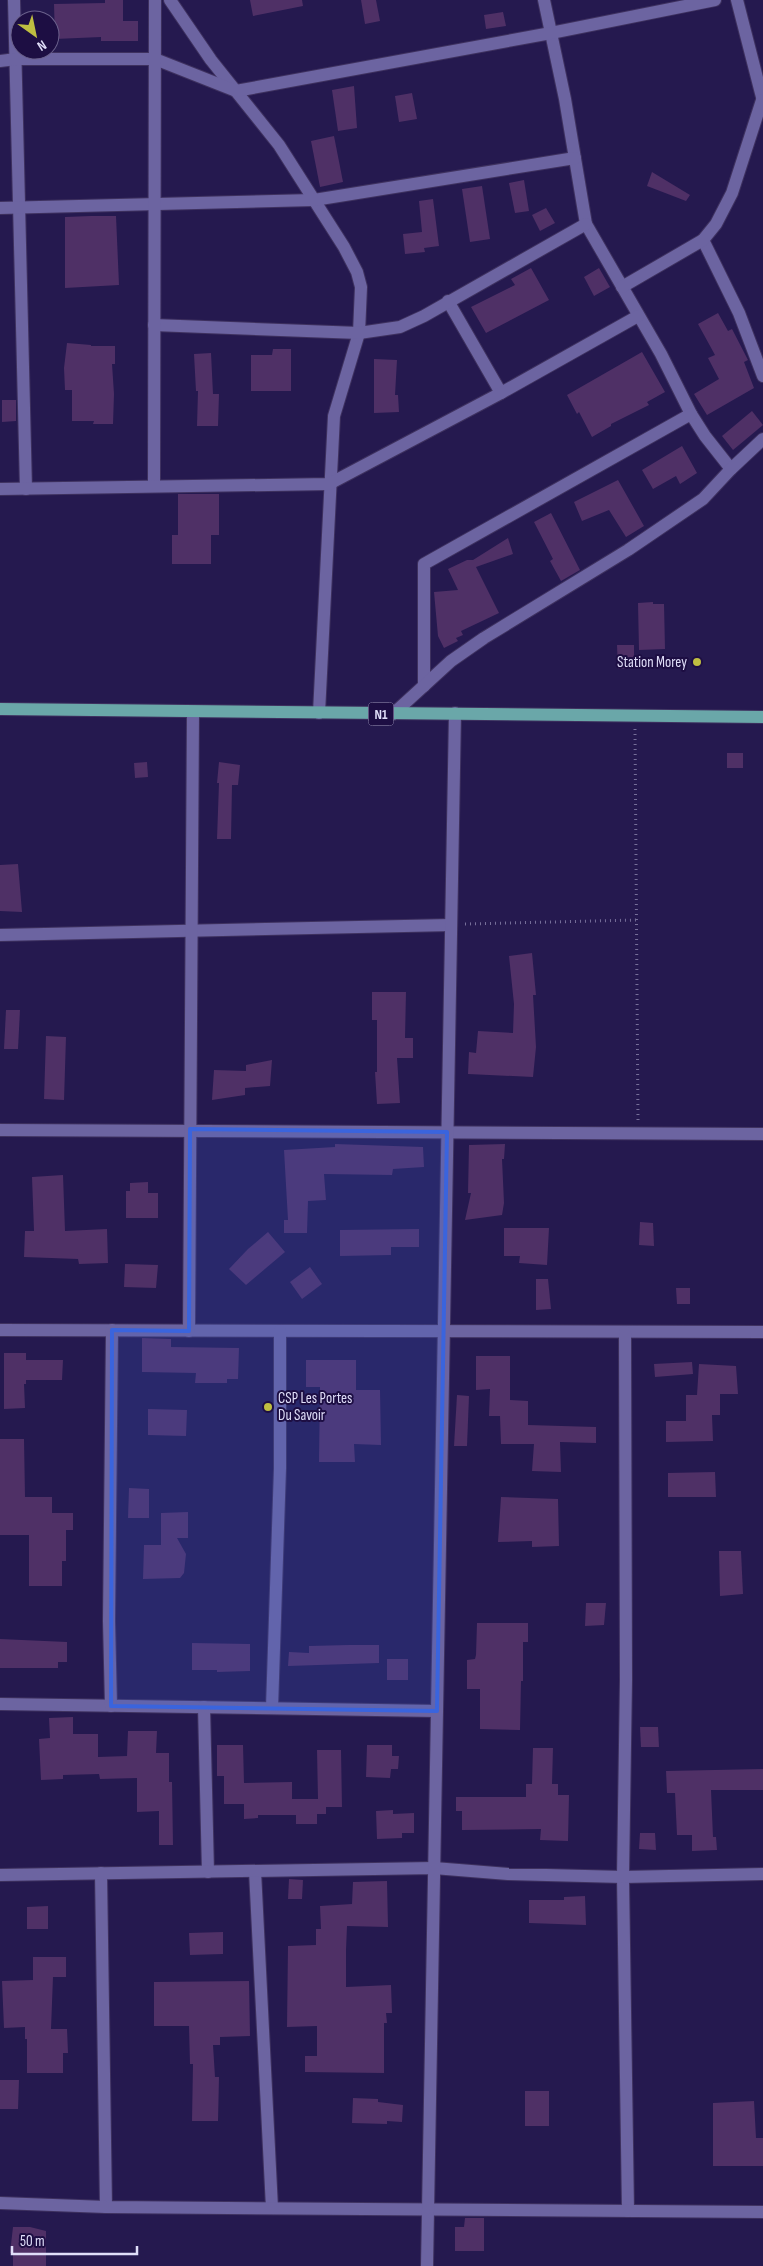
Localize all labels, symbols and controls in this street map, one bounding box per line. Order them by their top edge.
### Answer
north arrow [10,10,60,60]
text: N [34,36,50,55]
place label: Station Morey [617,653,687,672]
marker: Station Morey [691,656,703,668]
road number: N1 [368,702,394,726]
place label: CSP Les Portes Du Savoir [278,1389,353,1425]
marker: CSP Les Portes Du Savoir [262,1401,274,1413]
scale bar [12,2224,138,2256]
text: 50 m [20,2232,45,2251]

